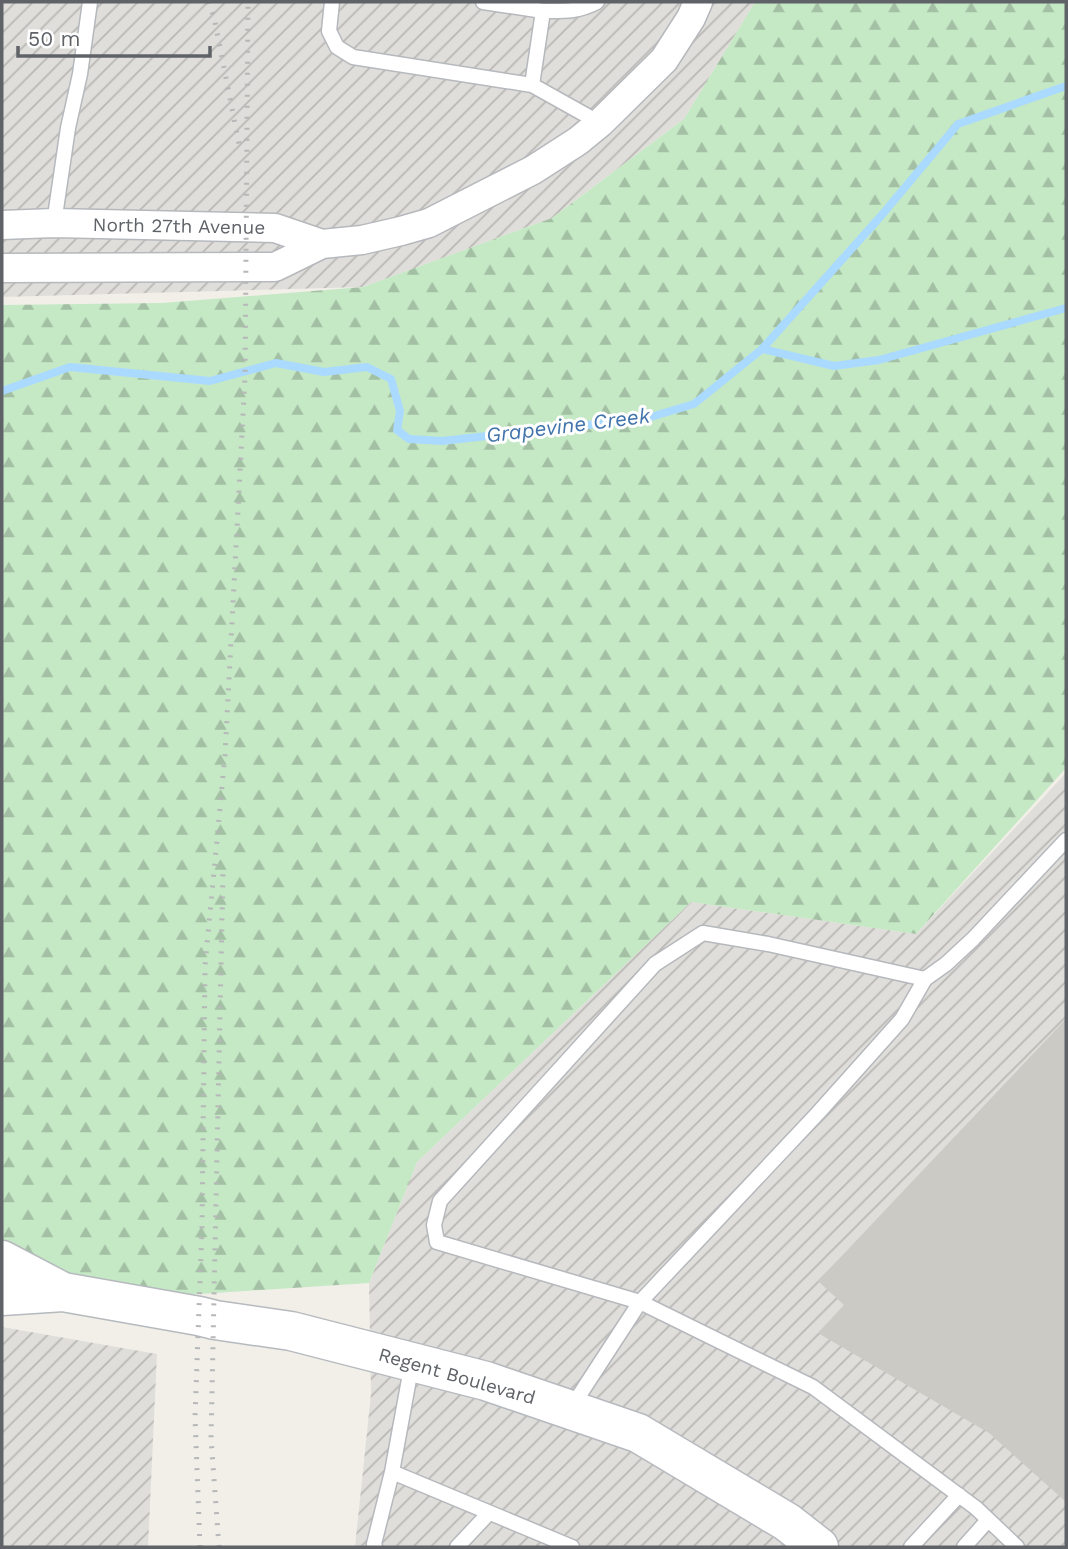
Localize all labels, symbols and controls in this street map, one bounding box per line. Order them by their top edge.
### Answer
scale bar [18,14,210,58]
text: 50 m [28,26,80,51]
street label: North 27th Avenue [93,213,265,239]
water label: Grapevine Creek [485,402,652,447]
street label: Regent Boulevard [376,1343,538,1409]

